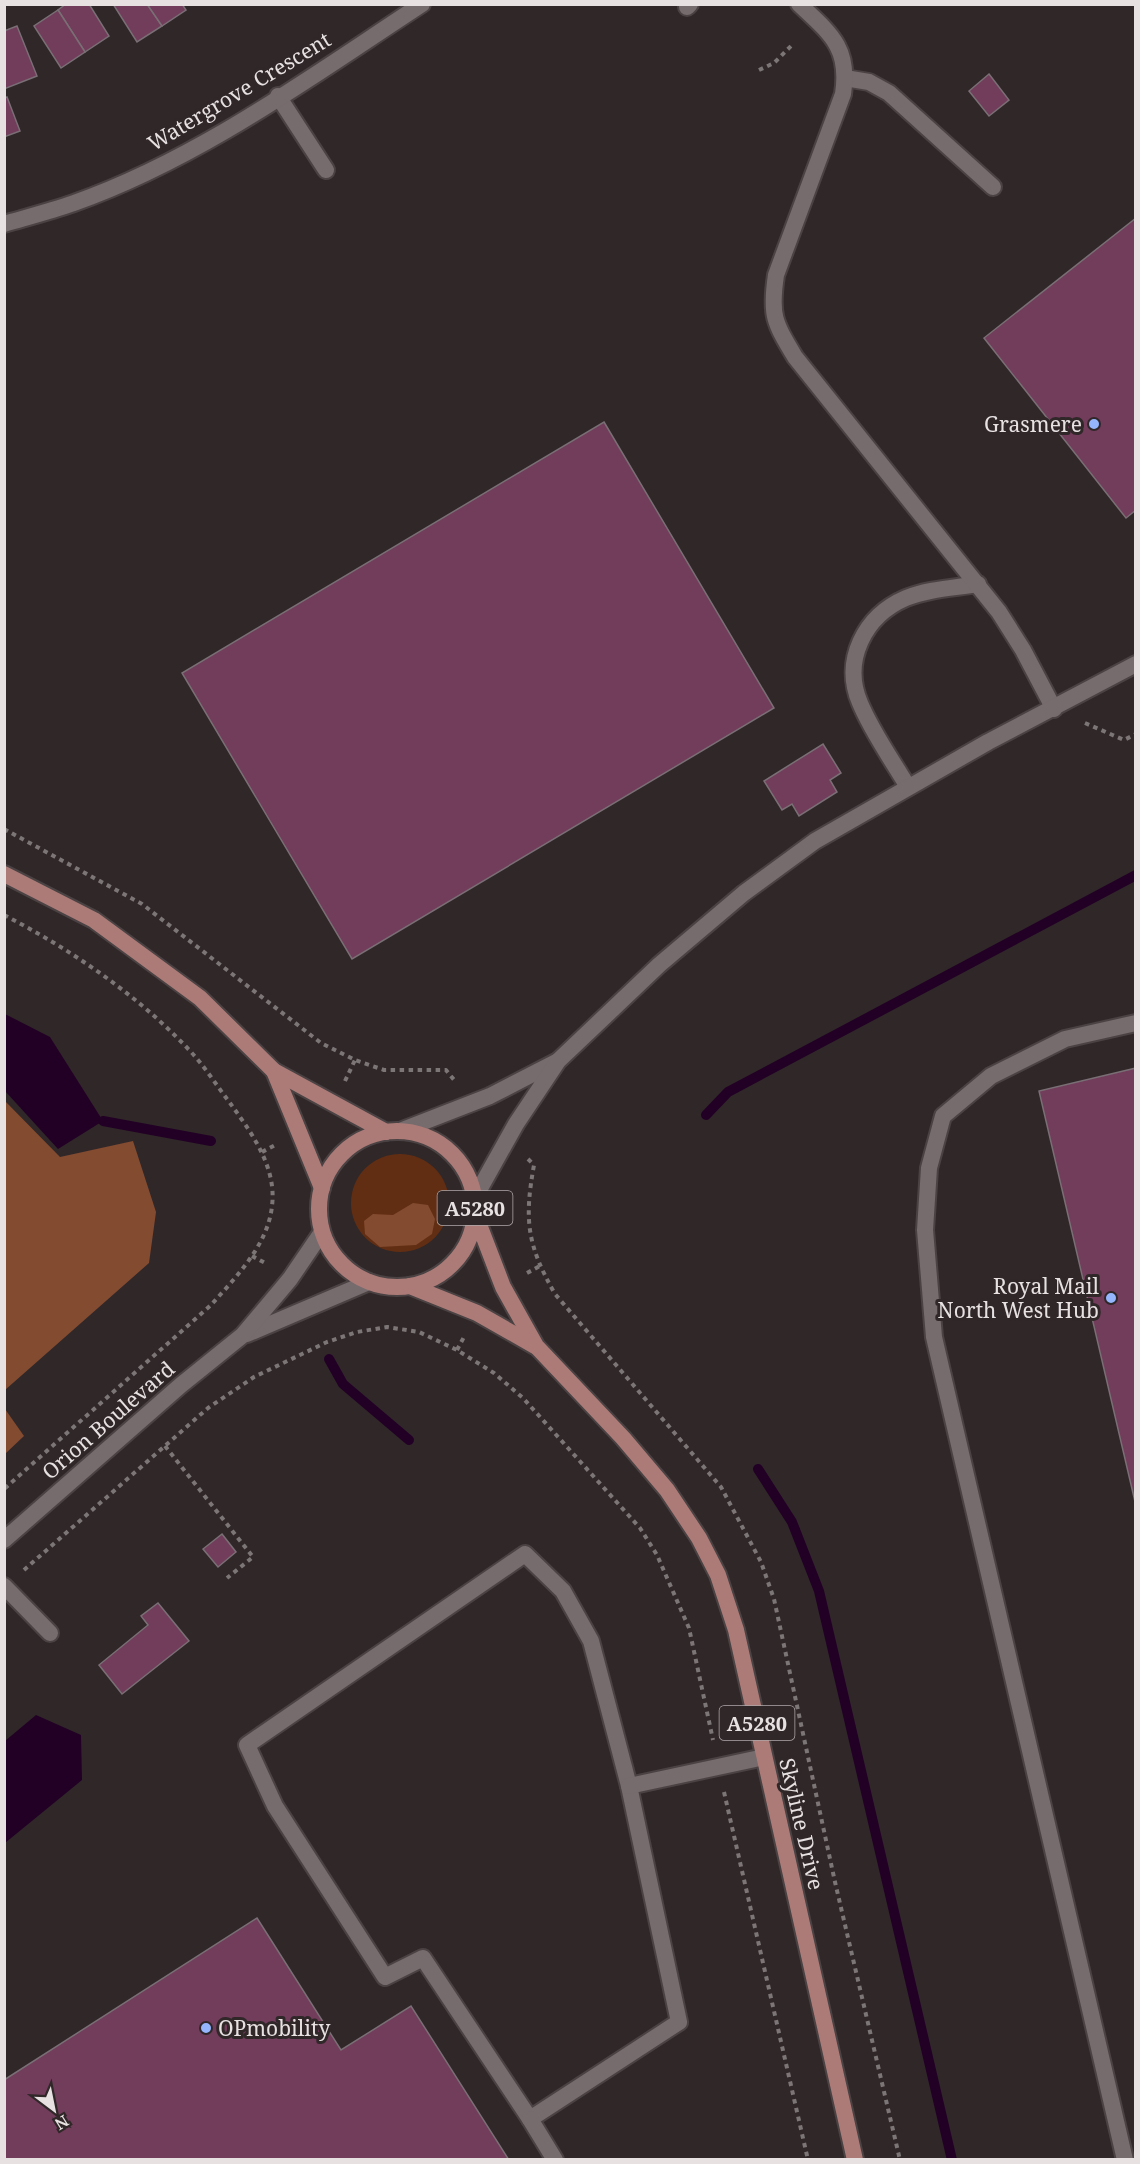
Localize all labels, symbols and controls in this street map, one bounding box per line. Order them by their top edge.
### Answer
street label: Watergrove Crescent [142,25,336,157]
place label: Grasmere [984,410,1082,438]
marker: Grasmere [1087,417,1101,431]
road number: A5280 [438,1191,512,1225]
place label: Royal Mail North West Hub [938,1272,1099,1324]
marker: Royal Mail North West Hub [1104,1291,1118,1305]
street label: Orion Boulevard [36,1355,180,1485]
road number: A5280 [720,1706,795,1740]
street label: Skyline Drive [773,1755,831,1893]
place label: OPmobility [218,2014,330,2042]
marker: OPmobility [199,2021,213,2035]
north arrow [24,2080,84,2140]
text: N [50,2110,73,2136]

